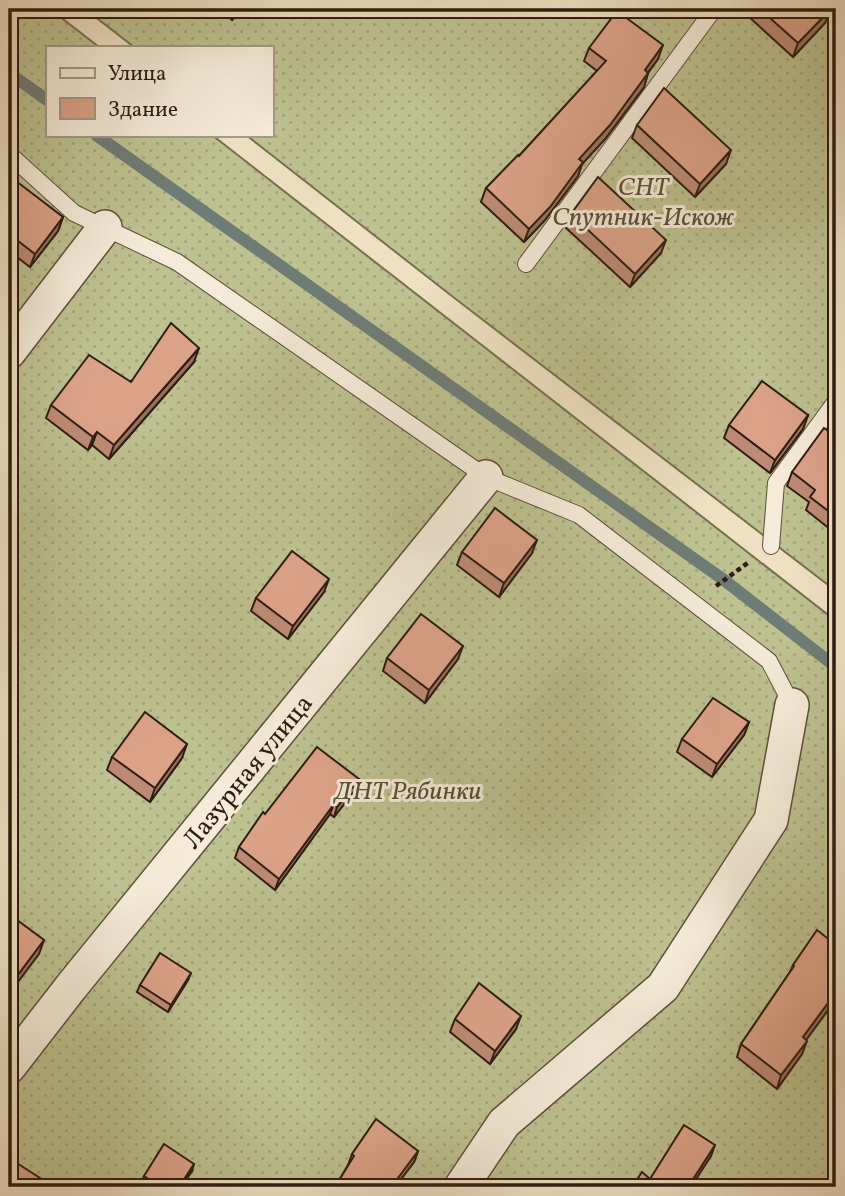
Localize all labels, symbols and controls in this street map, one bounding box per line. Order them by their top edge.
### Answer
legend [46,46,273,136]
text: Улица [108,60,166,89]
text: Здание [108,96,178,125]
park label: СНТ Спутник-Искож [552,170,734,236]
street label: Лазурная улица [175,687,322,857]
park label: ДНТ Рябинки [333,774,481,810]

